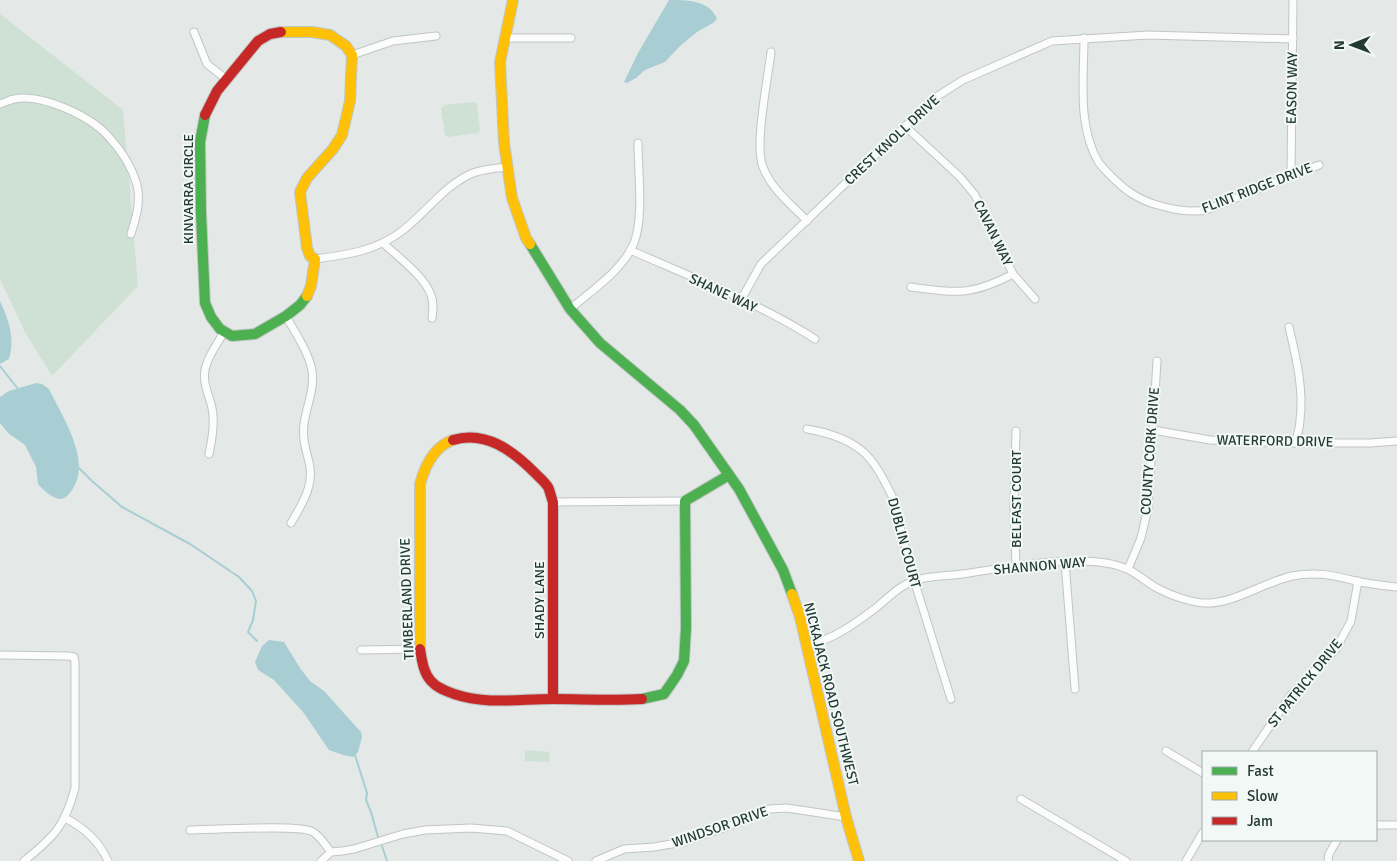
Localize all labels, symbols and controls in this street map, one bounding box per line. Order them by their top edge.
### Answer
north arrow [1327,20,1377,70]
text: N [1331,40,1348,50]
street label: EASON WAY [1283,52,1301,124]
street label: CREST KNOLL DRIVE [841,91,943,189]
street label: KINVARRA CIRCLE [180,134,197,244]
street label: FLINT RIDGE DRIVE [1199,159,1315,217]
street label: CAVAN WAY [970,197,1016,269]
street label: SHANE WAY [686,270,760,316]
street label: COUNTY CORK DRIVE [1137,386,1163,516]
street label: WATERFORD DRIVE [1216,431,1334,451]
street label: BELFAST COURT [1008,450,1025,548]
street label: DUBLIN COURT [884,496,924,590]
street label: TIMBERLAND DRIVE [396,538,418,660]
street label: SHANNON WAY [993,553,1087,579]
street label: SHADY LANE [531,561,548,639]
street label: NICKAJACK ROAD SOUTHWEST [800,601,862,787]
street label: ST PATRICK DRIVE [1264,635,1346,731]
legend [1202,751,1377,841]
text: Fast [1247,762,1274,780]
text: Slow [1247,787,1278,805]
street label: WINDSOR DRIVE [670,803,770,851]
text: Jam [1247,812,1273,830]

